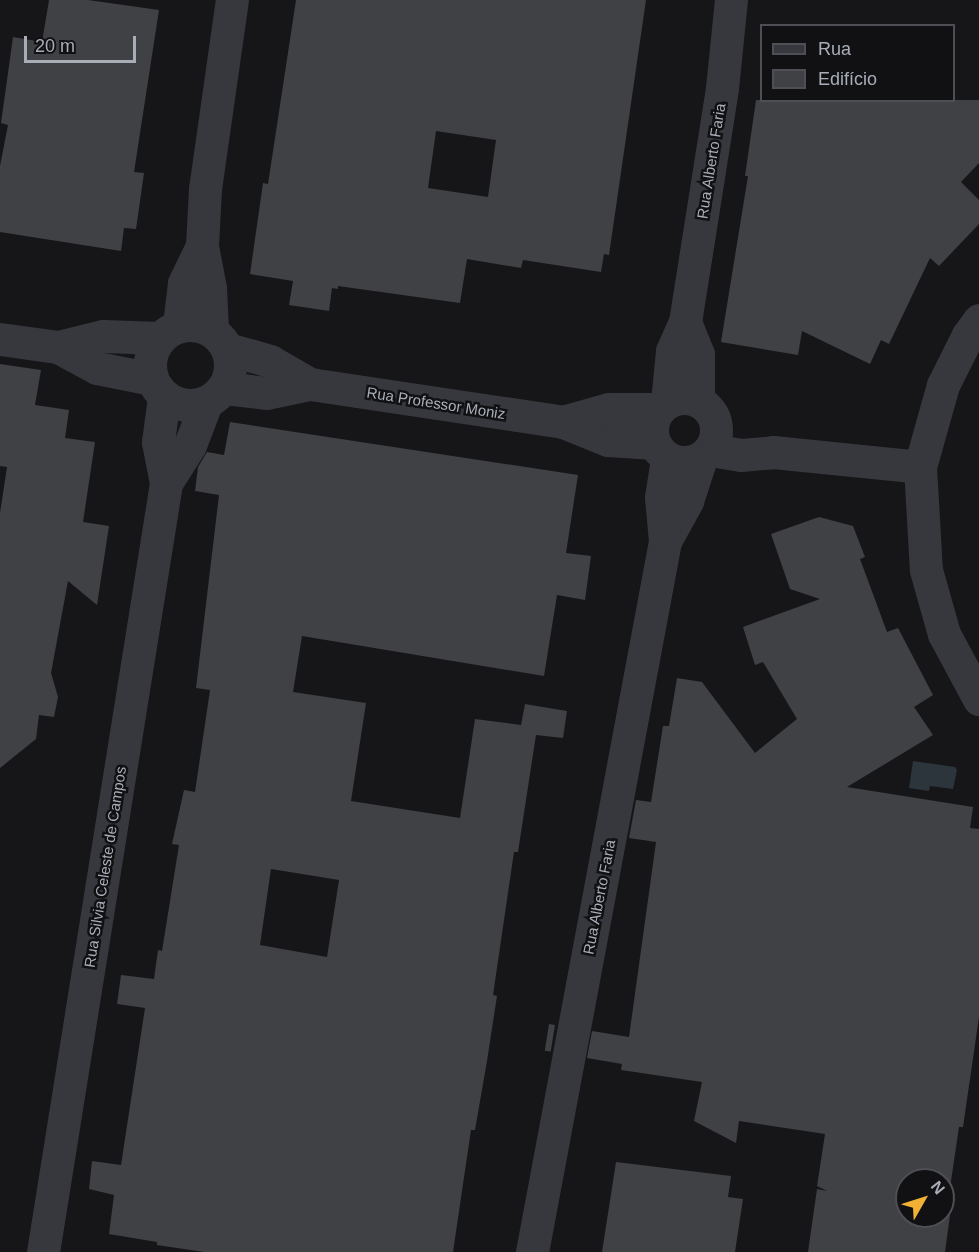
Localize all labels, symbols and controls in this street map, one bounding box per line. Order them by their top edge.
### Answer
scale bar [27,24,140,62]
legend [760,24,955,102]
text: 20 m [35,36,75,56]
text: Rua [818,39,851,59]
text: Edifício [818,69,877,89]
street label: Rua Alberto Faria [693,102,729,220]
street label: Rua Professor Moniz [365,383,507,423]
street label: Rua Silvia Celeste de Campos [80,765,130,969]
street label: Rua Alberto Faria [579,838,619,956]
north arrow [895,1168,955,1228]
text: N [928,1178,948,1197]

